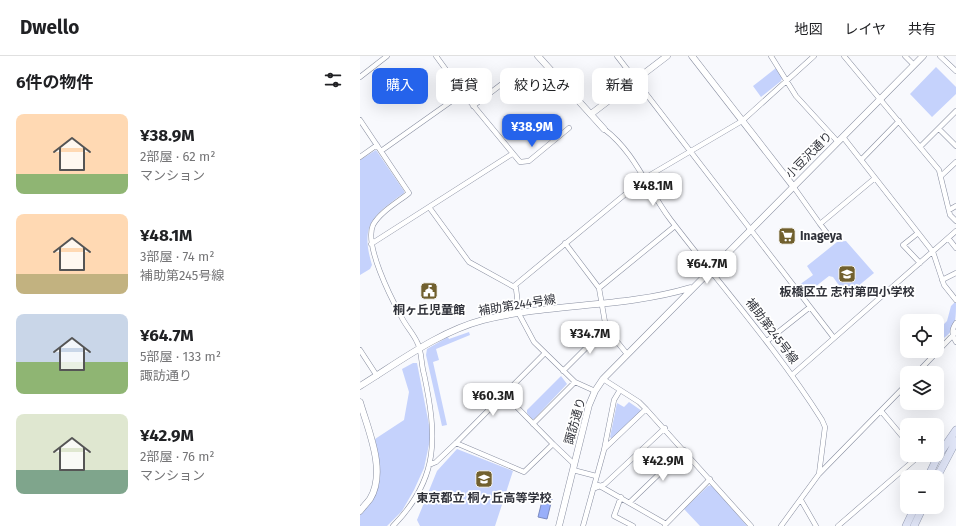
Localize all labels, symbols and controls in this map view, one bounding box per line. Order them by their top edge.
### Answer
text: Dwello [20,16,79,39]
text: 地図 [794,21,822,38]
text: レイヤ [844,21,886,38]
text: 共有 [908,21,936,38]
chip: 購入 [372,68,428,104]
chip: 賃貸 [436,68,492,104]
chip: 絞り込み [500,68,584,104]
chip: 新着 [592,68,648,104]
icon: filters [322,69,344,91]
text: 6件の物件 [16,72,94,93]
pin: ¥38.9M [499,114,565,148]
text: ¥38.9M [511,119,553,134]
text: ¥38.9M [140,125,195,146]
street label: 小豆沢通り [783,129,835,181]
icon: home [48,130,96,178]
text: 2部屋 · 62 m² [140,149,215,164]
text: マンション [140,168,205,183]
pin: ¥48.1M [620,173,686,207]
text: ¥48.1M [633,178,673,193]
text: ¥48.1M [140,225,192,246]
supermarket icon: Inageya [777,226,797,246]
place label: Inageya [800,229,843,243]
icon: home [48,230,96,278]
text: 3部屋 · 74 m² [140,249,214,264]
pin: ¥64.7M [674,251,740,285]
text: ¥64.7M [686,256,728,271]
school or university icon: 板橋区立 志村第四小学校 [837,264,857,284]
text: 補助第245号線 [140,268,224,283]
public building icon: 桐ヶ丘児童館 [419,281,439,301]
place label: 板橋区立 志村第四小学校 [780,285,914,299]
street label: 補助第244号線 [477,292,557,318]
street label: 補助第245号線 [743,296,801,366]
place label: 桐ヶ丘児童館 [393,303,465,317]
map controls [900,314,944,514]
button: locate [900,314,944,358]
pin: ¥34.7M [557,321,623,355]
text: ¥64.7M [140,325,194,346]
text: ¥34.7M [570,326,610,341]
icon: home [48,330,96,378]
text: 5部屋 · 133 m² [140,349,221,364]
button: layers [900,366,944,410]
text: 諏訪通り [140,368,192,383]
pin: ¥60.3M [460,383,526,417]
text: ¥60.3M [472,388,514,403]
street label: 諏訪通り [562,396,588,446]
button: + [900,418,944,462]
text: ¥42.9M [140,425,194,446]
icon: home [48,430,96,478]
pin: ¥42.9M [630,448,696,482]
text: 2部屋 · 76 m² [140,449,215,464]
text: ¥42.9M [642,453,684,468]
text: マンション [140,468,205,483]
school or university icon: 東京都立 桐ヶ丘高等学校 [474,469,494,489]
button: − [900,470,944,514]
place label: 東京都立 桐ヶ丘高等学校 [417,491,551,505]

